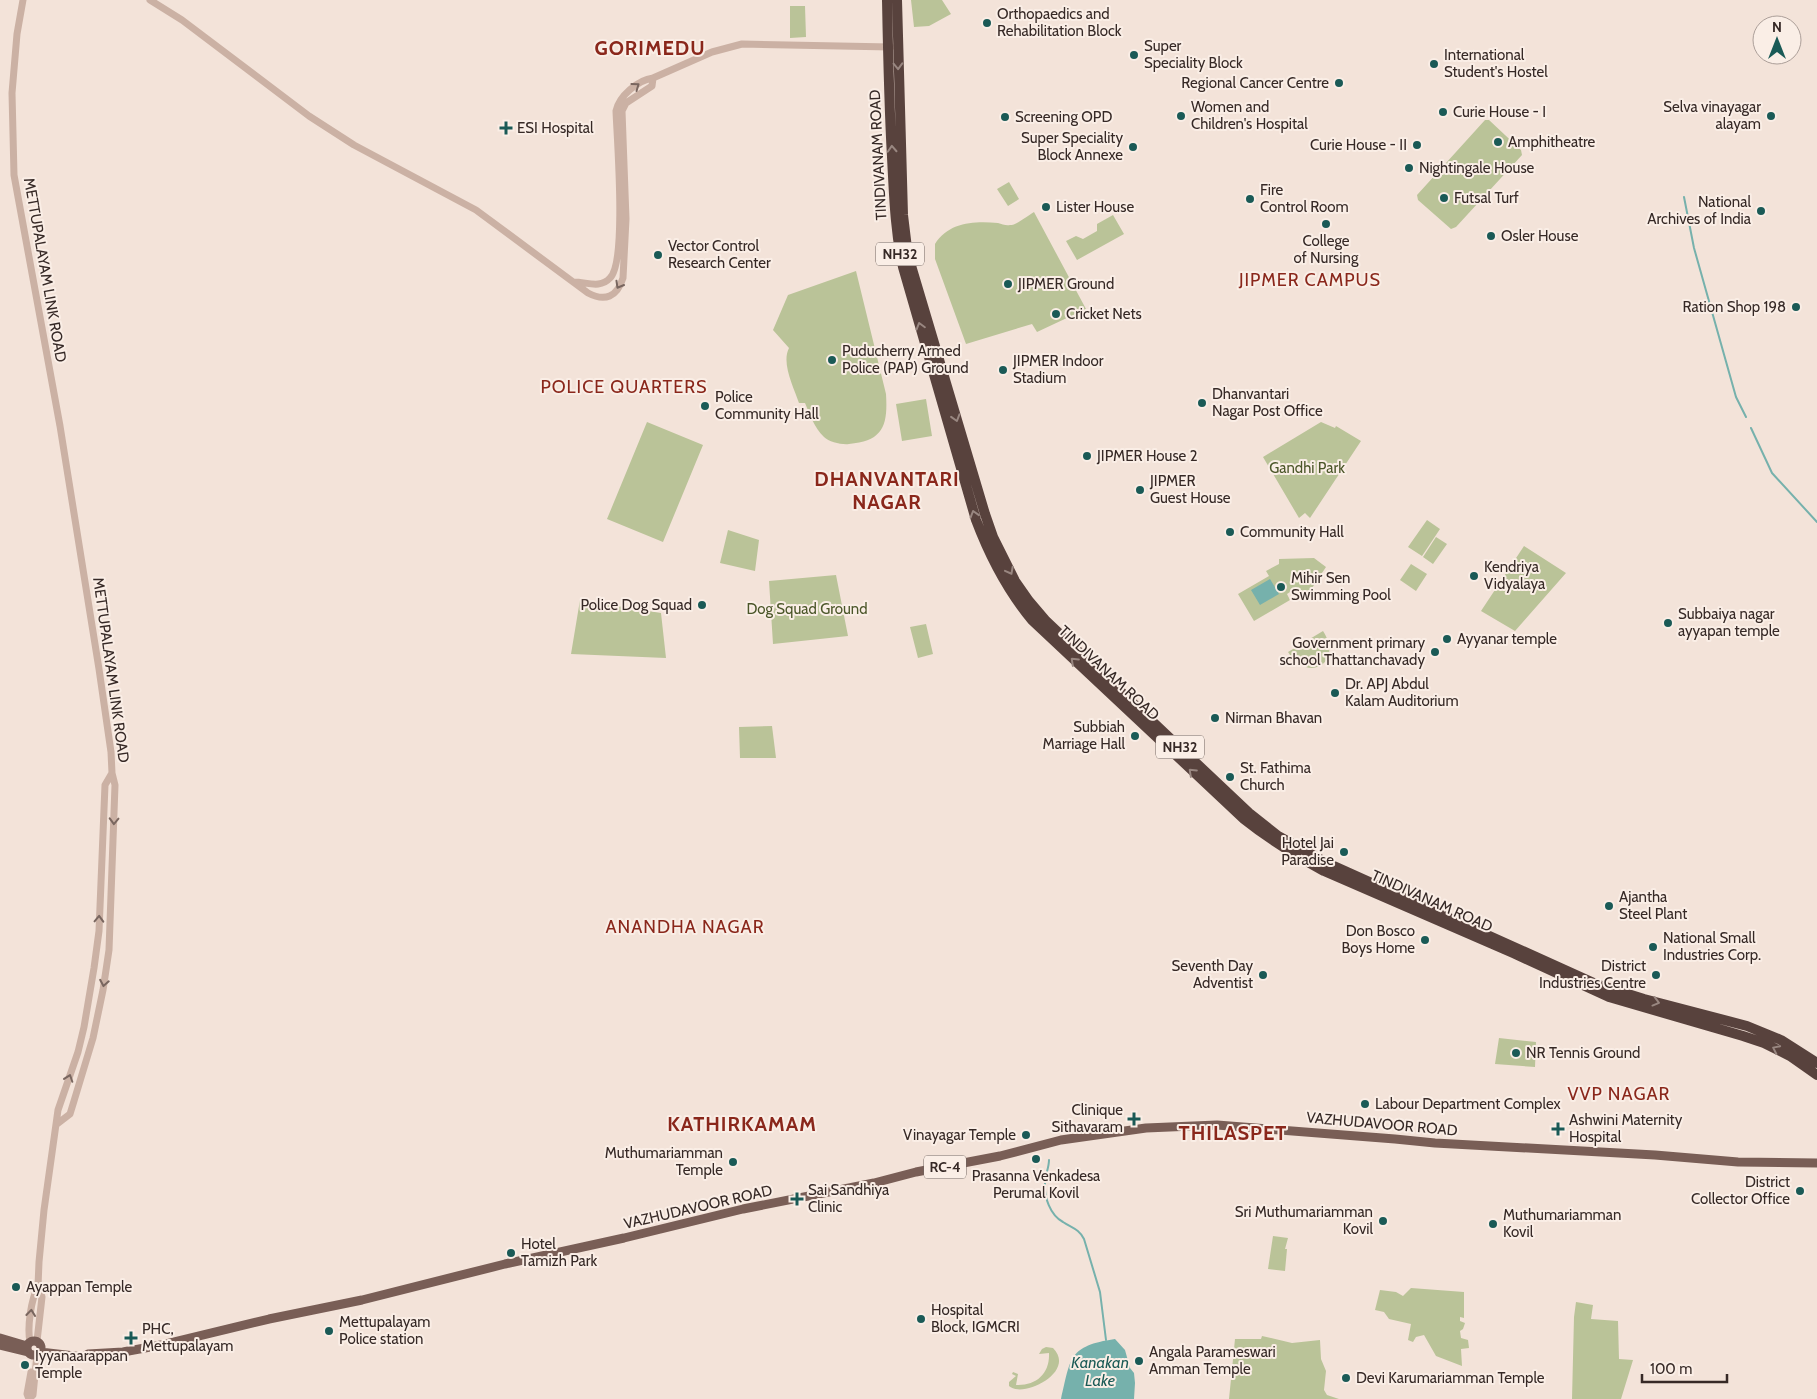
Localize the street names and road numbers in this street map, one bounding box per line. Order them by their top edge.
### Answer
street label: TINDIVANAM ROAD [866,89,890,221]
street label: METTUPALAYAM LINK ROAD [20,176,70,364]
road number: NH32 [876,242,924,266]
street label: METTUPALAYAM LINK ROAD [89,576,133,764]
street label: TINDIVANAM ROAD [1055,622,1163,724]
road number: NH32 [1156,736,1204,759]
street label: TINDIVANAM ROAD [1369,866,1495,936]
street label: VAZHUDAVOOR ROAD [1306,1108,1458,1140]
road number: RC-4 [924,1156,966,1178]
street label: VAZHUDAVOOR ROAD [622,1181,774,1233]

